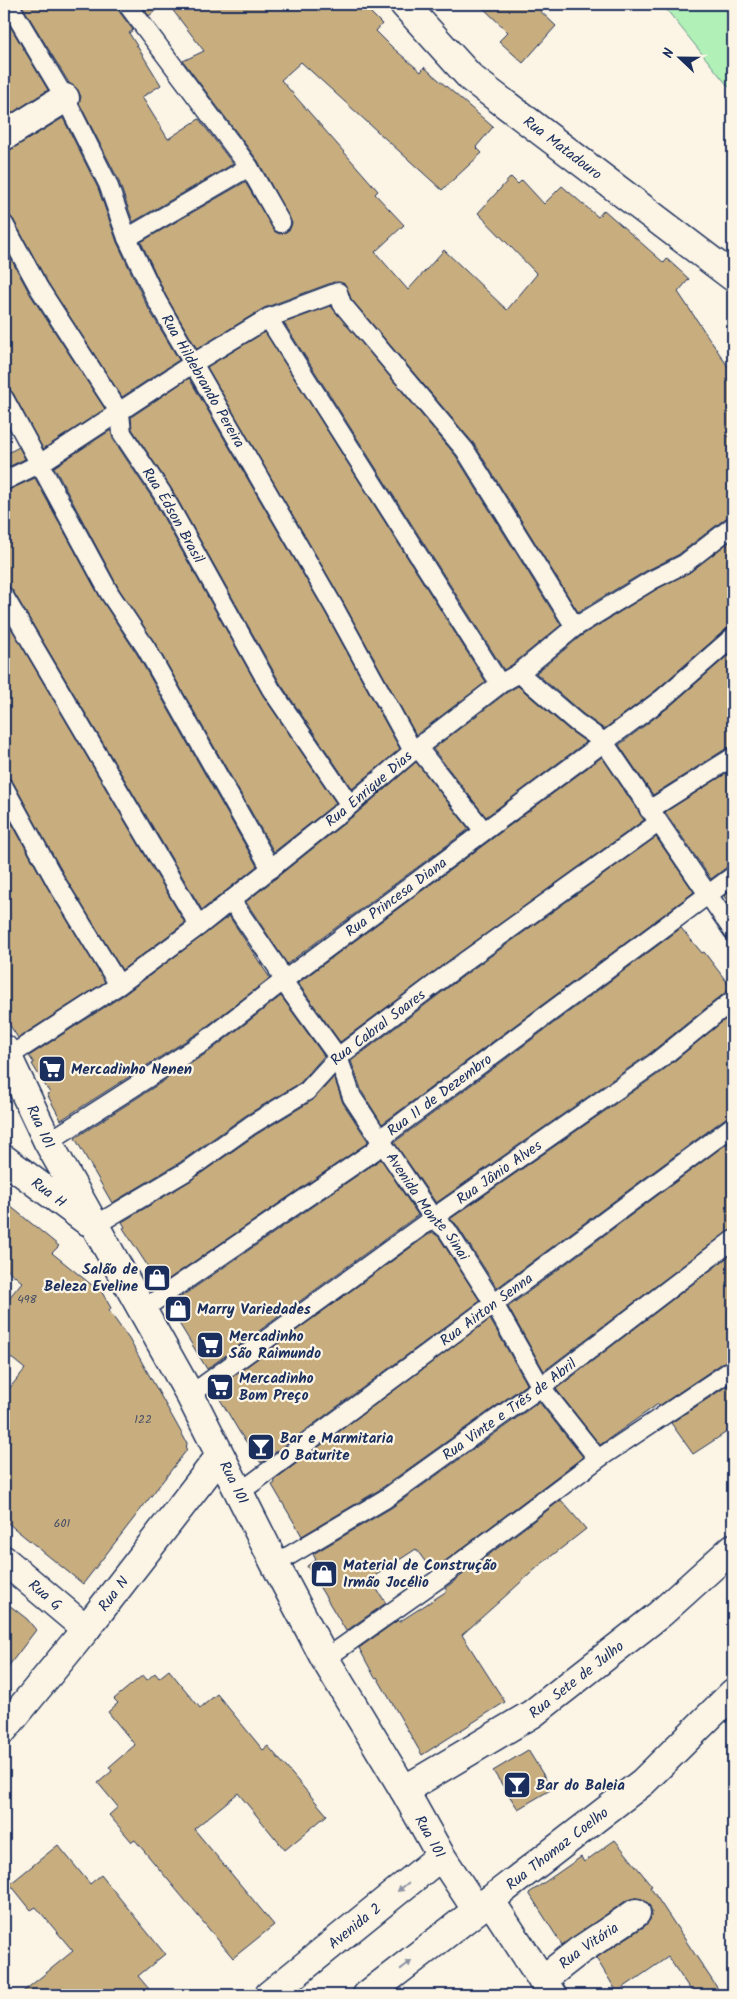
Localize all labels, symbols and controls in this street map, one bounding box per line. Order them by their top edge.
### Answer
north arrow [654,32,704,82]
text: N [657,45,681,62]
street label: Rua Matadouro [517,110,607,187]
street label: Rua Hildebrando Pereira [154,310,251,453]
street label: Rua Édson Brasil [135,463,210,568]
street label: Rua Enrique Dias [320,745,419,833]
street label: Rua Princesa Diana [341,852,453,944]
street label: Rua Cabral Soares [325,983,432,1071]
street label: Rua 11 de Dezembro [382,1048,498,1143]
supermarket icon: Mercadinho Nenen [37,1054,67,1084]
place label: Mercadinho Nenen [71,1058,192,1082]
street label: Rua 101 [19,1101,61,1154]
street label: Rua Jânio Alves [452,1134,548,1211]
street label: Avenida Monte Sinai [379,1148,475,1267]
street label: Rua H [25,1172,71,1215]
place label: Salão de Beleza Eveline [44,1258,139,1299]
shop icon: Salão de Beleza Eveline [142,1263,172,1293]
street label: Rua Airton Senna [435,1267,539,1353]
house number: 498 [17,1290,38,1309]
shop icon: Marry Variedades [163,1294,193,1324]
place label: Marry Variedades [197,1298,311,1322]
place label: Mercadinho São Raimundo [229,1325,321,1366]
supermarket icon: Mercadinho São Raimundo [195,1330,225,1360]
street label: Rua Vinte e Três de Abril [437,1353,582,1467]
place label: Mercadinho Bom Preço [239,1367,314,1408]
supermarket icon: Mercadinho Bom Preço [205,1372,235,1402]
house number: 122 [134,1410,152,1429]
place label: Bar e Marmitaria O Baturite [280,1427,394,1468]
bar icon: Bar e Marmitaria O Baturite [246,1432,276,1462]
street label: Rua 101 [212,1457,254,1509]
house number: 601 [54,1514,70,1533]
place label: Material de Construção Irmão Jocélio [343,1554,497,1595]
shop icon: Material de Construção Irmão Jocélio [309,1559,339,1589]
street label: Rua N [93,1571,136,1617]
street label: Rua G [22,1574,67,1617]
street label: Rua Sete de Julho [524,1635,630,1725]
bar icon: Bar do Baleia [502,1770,532,1800]
place label: Bar do Baleia [536,1774,625,1798]
street label: Rua Thomaz Coelho [501,1801,614,1897]
street label: Rua 101 [408,1811,451,1863]
one-way arrow [397,1881,410,1892]
street label: Avenida 2 [323,1897,387,1956]
street label: Rua Vitória [554,1917,624,1976]
one-way arrow [399,1960,413,1970]

